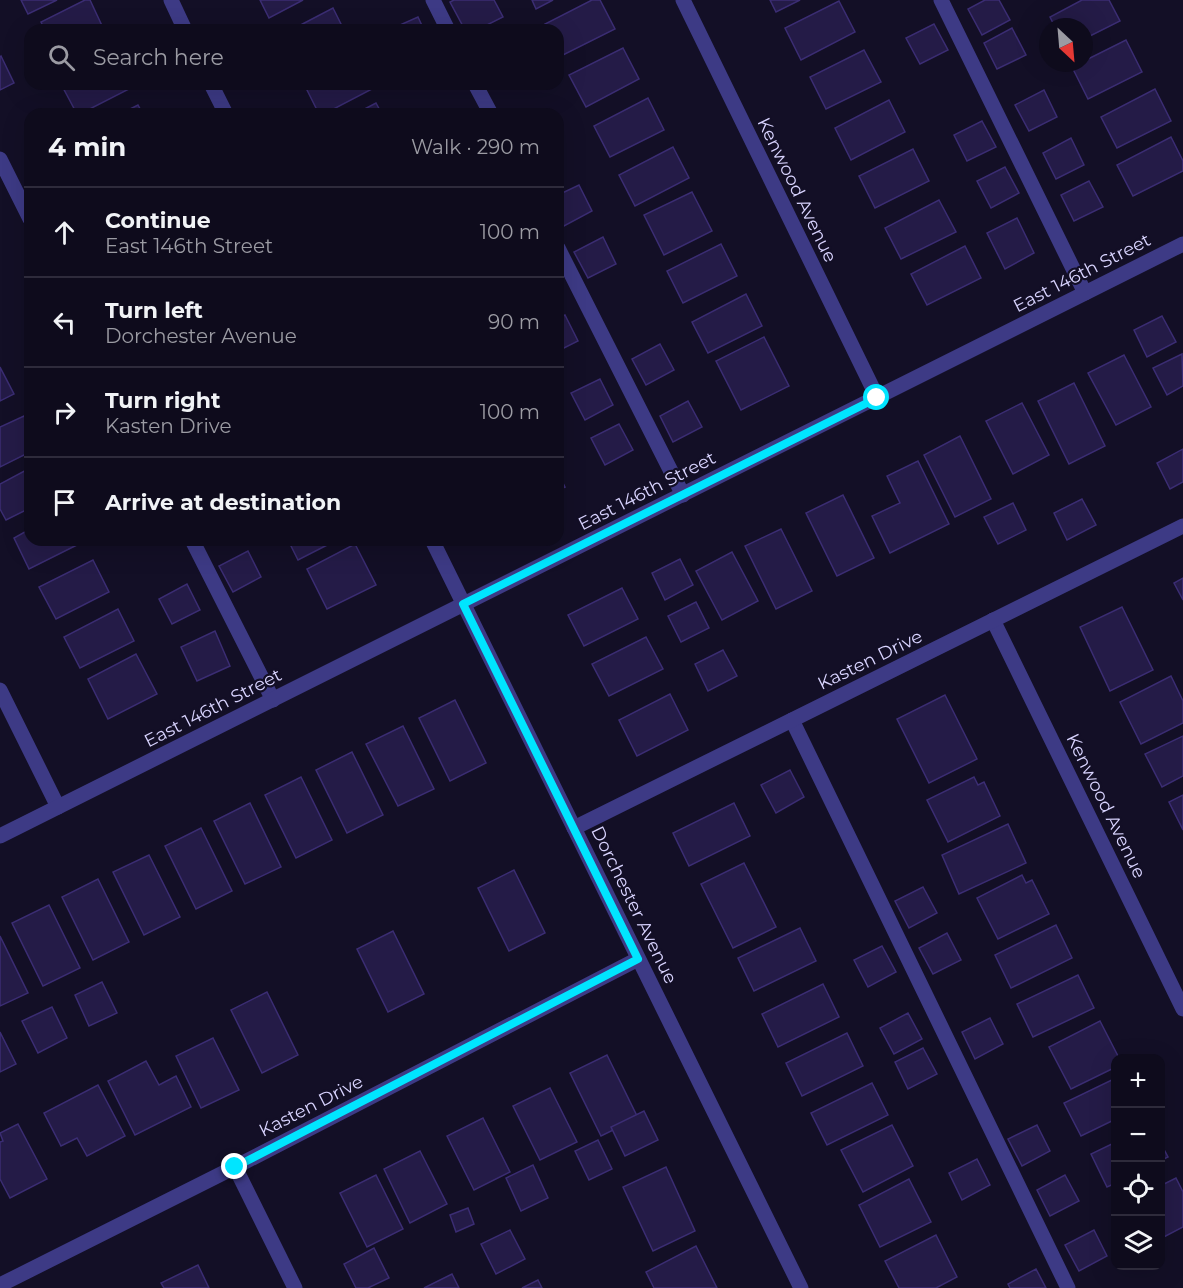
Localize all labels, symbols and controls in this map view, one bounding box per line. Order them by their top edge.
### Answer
north arrow [1039,18,1093,72]
search box [24,24,564,90]
icon: search [45,41,78,74]
text: Search here [93,44,224,71]
street label: Kenwood Avenue [752,114,842,266]
text: 4 min [48,131,126,163]
text: Walk · 290 m [411,135,540,159]
text: Continue [105,207,211,234]
icon: ahead [48,216,81,249]
text: 100 m [480,220,540,244]
street label: East 146th Street [1010,229,1154,317]
text: East 146th Street [105,234,273,258]
text: Turn left [105,297,203,324]
icon: left [48,306,81,339]
text: 90 m [488,310,540,334]
text: Dorchester Avenue [105,324,297,348]
route start [863,384,889,410]
text: Turn right [105,387,220,414]
icon: right [48,396,81,429]
text: 100 m [480,400,540,424]
text: Kasten Drive [105,414,231,438]
street label: East 146th Street [575,447,719,535]
icon: arrive [48,486,81,519]
text: Arrive at destination [105,489,341,516]
street label: Kasten Drive [814,625,926,695]
street label: East 146th Street [141,664,285,752]
street label: Kenwood Avenue [1061,730,1151,882]
street label: Dorchester Avenue [586,823,682,988]
map controls [1111,1054,1165,1270]
button: + [1111,1054,1165,1108]
street label: Kasten Drive [255,1070,367,1142]
button: − [1111,1108,1165,1162]
route end [221,1153,247,1179]
button: locate [1111,1162,1165,1216]
button: layers [1111,1216,1165,1270]

